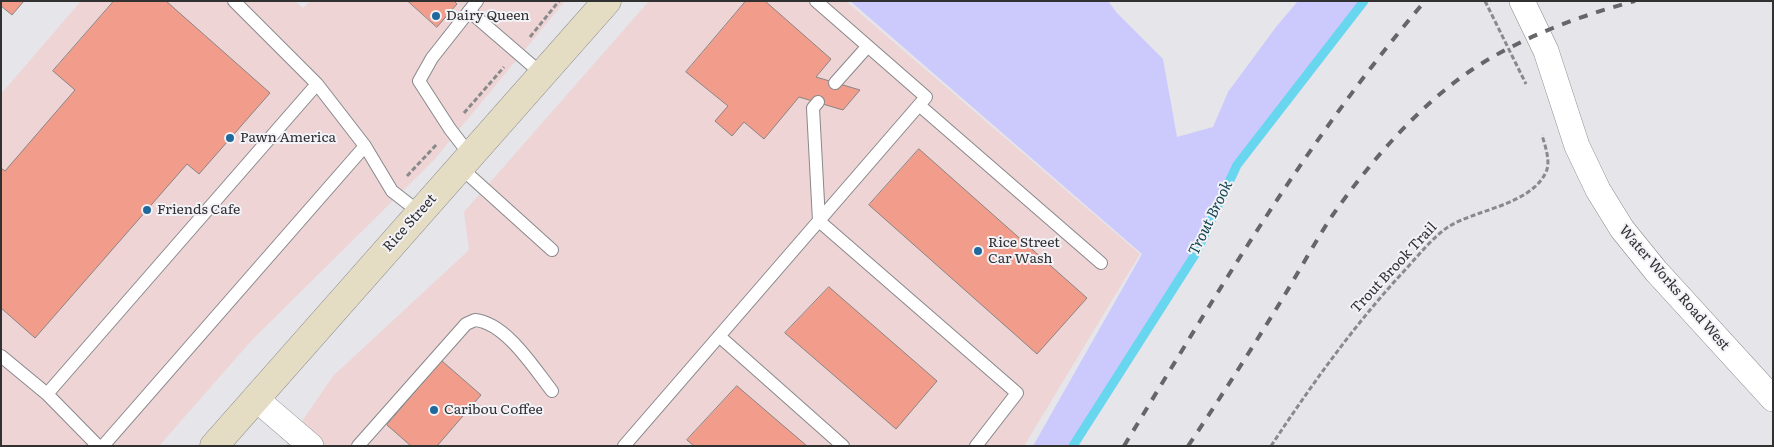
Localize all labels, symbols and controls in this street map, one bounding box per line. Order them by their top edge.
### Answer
place label: Dairy Queen [446,8,530,24]
marker: Dairy Queen [430,10,442,22]
place label: Pawn America [240,130,336,146]
marker: Pawn America [224,132,236,144]
water label: Trout Brook [1185,178,1237,258]
street label: Rice Street [380,191,440,255]
place label: Friends Cafe [157,202,240,218]
marker: Friends Cafe [141,204,153,216]
street label: Trout Brook Trail [1348,219,1440,317]
street label: Water Works Road West [1615,222,1733,354]
place label: Rice Street Car Wash [988,235,1060,268]
marker: Rice Street Car Wash [972,245,984,257]
place label: Caribou Coffee [444,402,543,418]
marker: Caribou Coffee [428,404,440,416]

